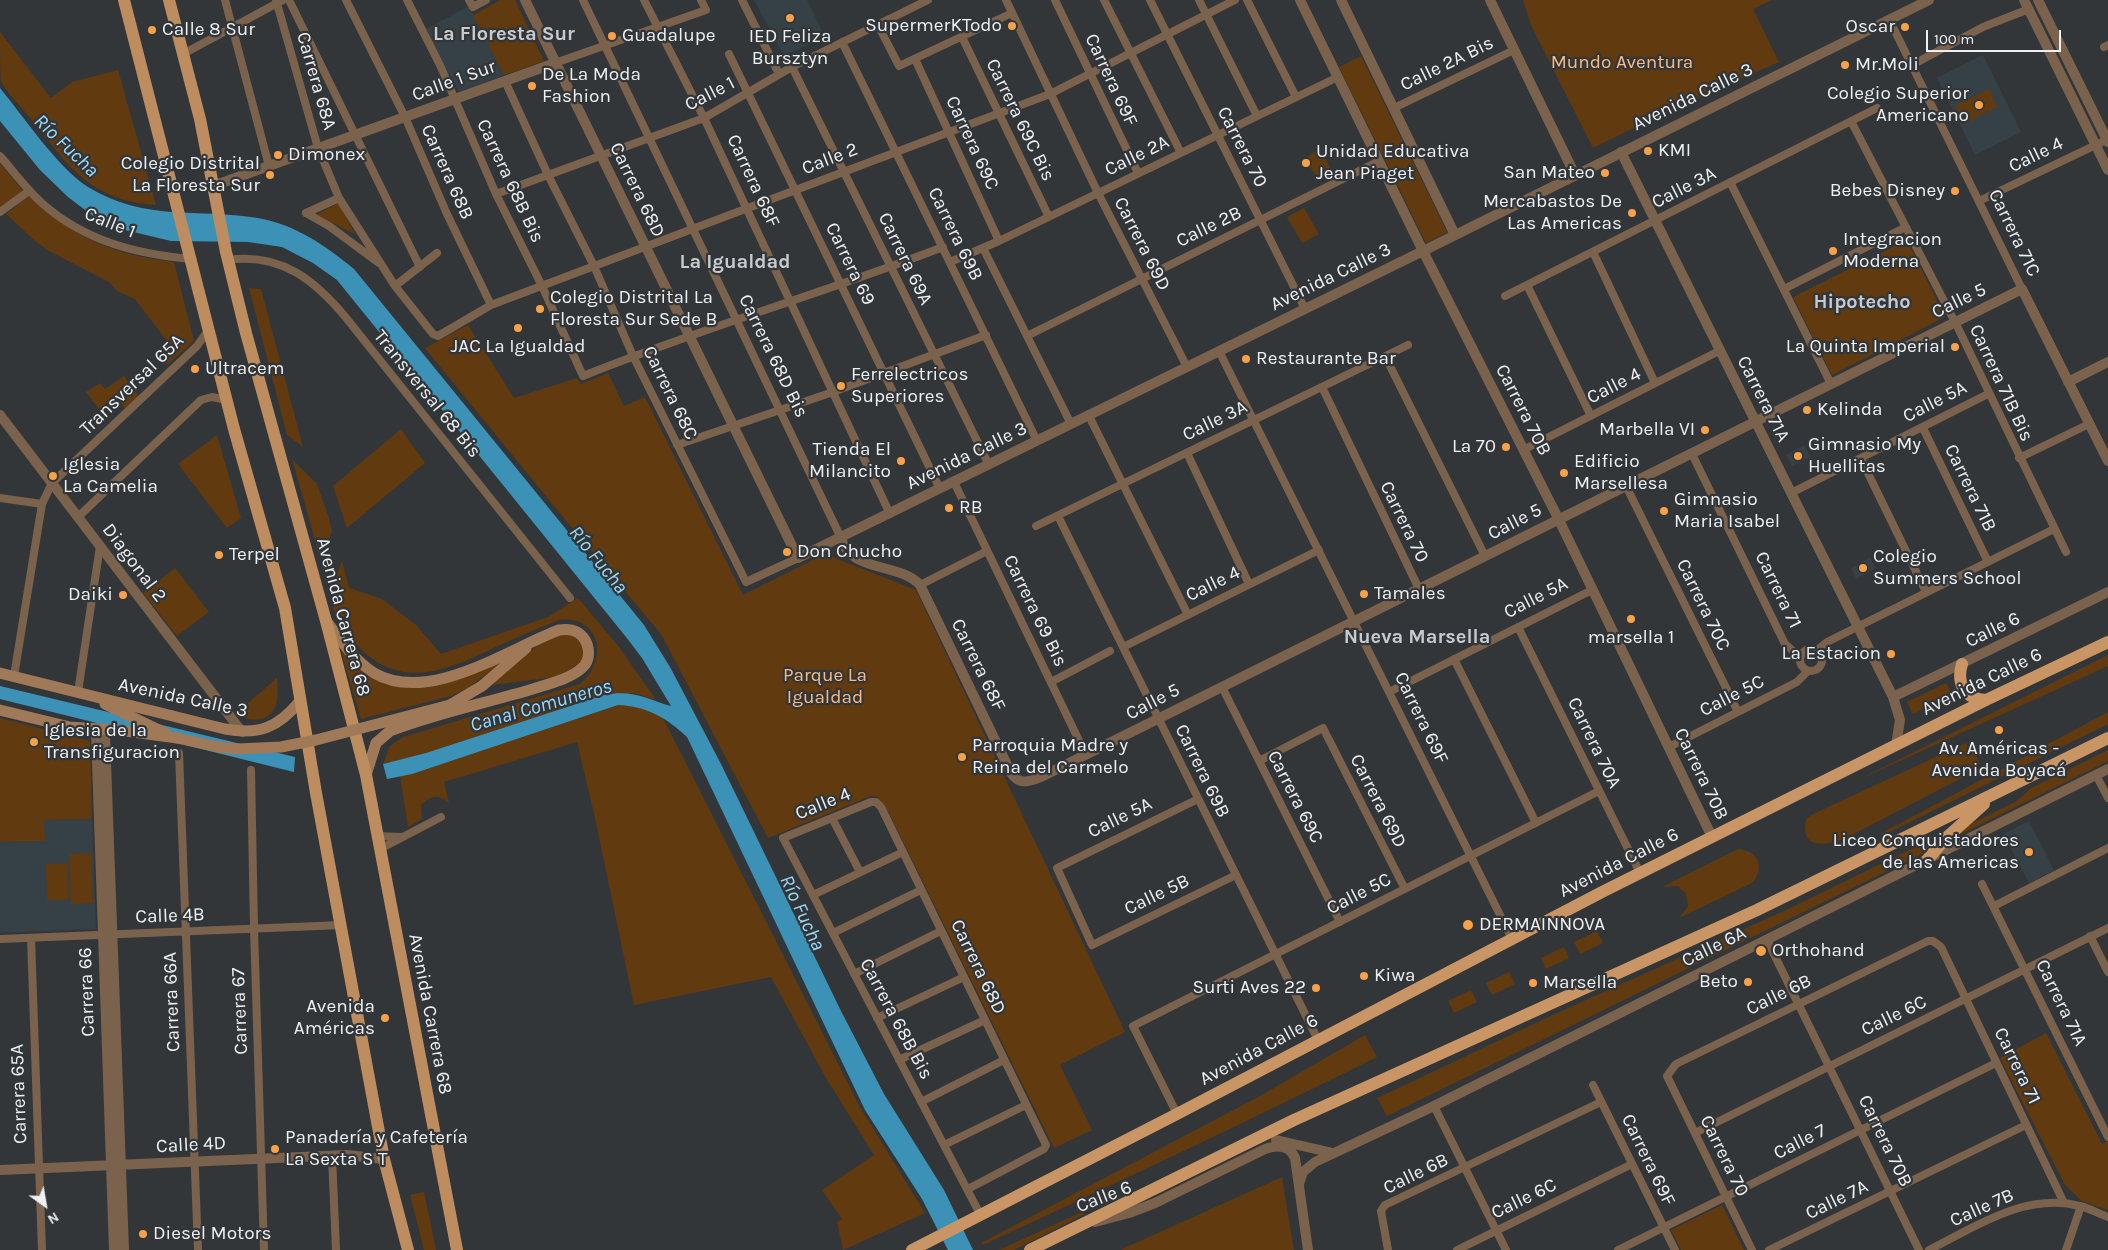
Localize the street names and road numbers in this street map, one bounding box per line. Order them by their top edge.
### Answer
street label: Carrera 68A [291,29,341,133]
street label: Carrera 69F [1080,30,1142,130]
street label: Calle 2A Bis [1397,32,1497,96]
street label: Calle 1 Sur [409,55,499,107]
street label: Carrera 69C Bis [981,55,1059,185]
street label: Avenida Calle 3 [1629,58,1757,136]
street label: Calle 1 [681,72,739,116]
street label: Carrera 69C [940,92,1004,194]
street label: Carrera 70 [1212,103,1272,191]
street label: Carrera 68B Bis [471,116,549,246]
street label: Carrera 68B [416,121,478,223]
street label: Carrera 68F [722,131,784,231]
street label: Calle 2A [1101,131,1173,181]
street label: Calle 4 [2005,132,2067,178]
street label: Calle 2 [799,138,861,180]
street label: Carrera 68D [604,139,670,241]
street label: Calle 3A [1648,162,1720,214]
street label: Carrera 69B [923,184,987,284]
street label: Carrera 71C [1983,186,2045,280]
street label: Carrera 69D [1109,193,1175,295]
street label: Calle 2B [1173,201,1245,253]
street label: Calle 1 [81,202,139,244]
street label: Carrera 69A [873,209,937,309]
street label: Carrera 69 [820,219,880,309]
street label: Avenida Calle 3 [1267,238,1395,316]
street label: Calle 5 [1928,278,1990,324]
street label: Carrera 68D Bis [733,291,813,421]
street label: Carrera 71B Bis [1964,321,2038,445]
street label: Transversal 68 Bis [368,325,486,463]
street label: Transversal 65A [75,330,189,440]
street label: Carrera 68C [637,342,703,444]
street label: Carrera 71A [1732,352,1794,446]
street label: Carrera 70B [1490,361,1556,459]
street label: Calle 4 [1583,363,1645,409]
street label: Calle 5A [1899,376,1971,428]
street label: Calle 3A [1179,396,1251,446]
street label: Avenida Calle 3 [903,417,1031,495]
street label: Carrera 71B [1939,441,2001,535]
street label: Carrera 70 [1375,478,1433,566]
street label: Calle 5 [1484,499,1546,545]
street label: Diagonal 2 [97,519,171,607]
street label: Avenida Carrera 68 [311,535,375,699]
street label: Carrera 71 [1750,548,1806,632]
street label: Carrera 69 Bis [998,551,1072,671]
street label: Carrera 70C [1671,555,1735,655]
street label: Calle 4 [1182,561,1244,607]
street label: Calle 5A [1500,572,1572,624]
street label: Calle 6 [1962,607,2024,653]
street label: Carrera 68F [946,615,1010,715]
street label: Avenida Calle 6 [1918,643,2046,721]
street label: Carrera 69F [1389,668,1453,768]
street label: Calle 5C [1696,670,1768,722]
street label: Avenida Calle 3 [116,673,250,723]
street label: Calle 5 [1122,679,1184,725]
street label: Carrera 70A [1562,694,1626,792]
street label: Carrera 69B [1170,721,1234,821]
street label: Carrera 70B [1669,724,1733,824]
street label: Carrera 69C [1262,747,1328,847]
street label: Carrera 69D [1345,750,1411,852]
street label: Calle 4 [792,783,854,825]
street label: Calle 5A [1084,793,1156,843]
street label: Avenida Calle 6 [1555,823,1683,903]
street label: Calle 5C [1323,868,1395,920]
street label: Calle 5B [1121,870,1193,920]
street label: Calle 4B [135,903,205,929]
street label: Carrera 68D [945,916,1011,1018]
street label: Calle 6A [1678,922,1750,972]
street label: Avenida Carrera 68 [403,932,457,1096]
street label: Carrera 66 [74,947,100,1037]
street label: Carrera 66A [159,952,185,1052]
street label: Carrera 68B Bis [855,955,937,1083]
street label: Carrera 71A [2030,956,2092,1050]
street label: Carrera 67 [227,967,253,1055]
street label: Calle 6B [1743,969,1815,1021]
street label: Calle 6C [1858,991,1930,1041]
street label: Avenida Calle 6 [1196,1009,1322,1091]
street label: Carrera 71 [1989,1024,2045,1108]
street label: Carrera 65A [6,1044,32,1144]
street label: Carrera 70B [1853,1091,1917,1191]
street label: Carrera 69F [1616,1110,1680,1210]
street label: Carrera 70 [1695,1112,1753,1200]
street label: Calle 7 [1770,1119,1830,1165]
street label: Calle 4D [155,1132,227,1158]
street label: Calle 6B [1380,1148,1452,1200]
street label: Calle 6C [1488,1174,1560,1224]
street label: Calle 7A [1802,1175,1872,1225]
street label: Calle 6 [1073,1176,1135,1218]
street label: Calle 7B [1946,1184,2018,1232]

